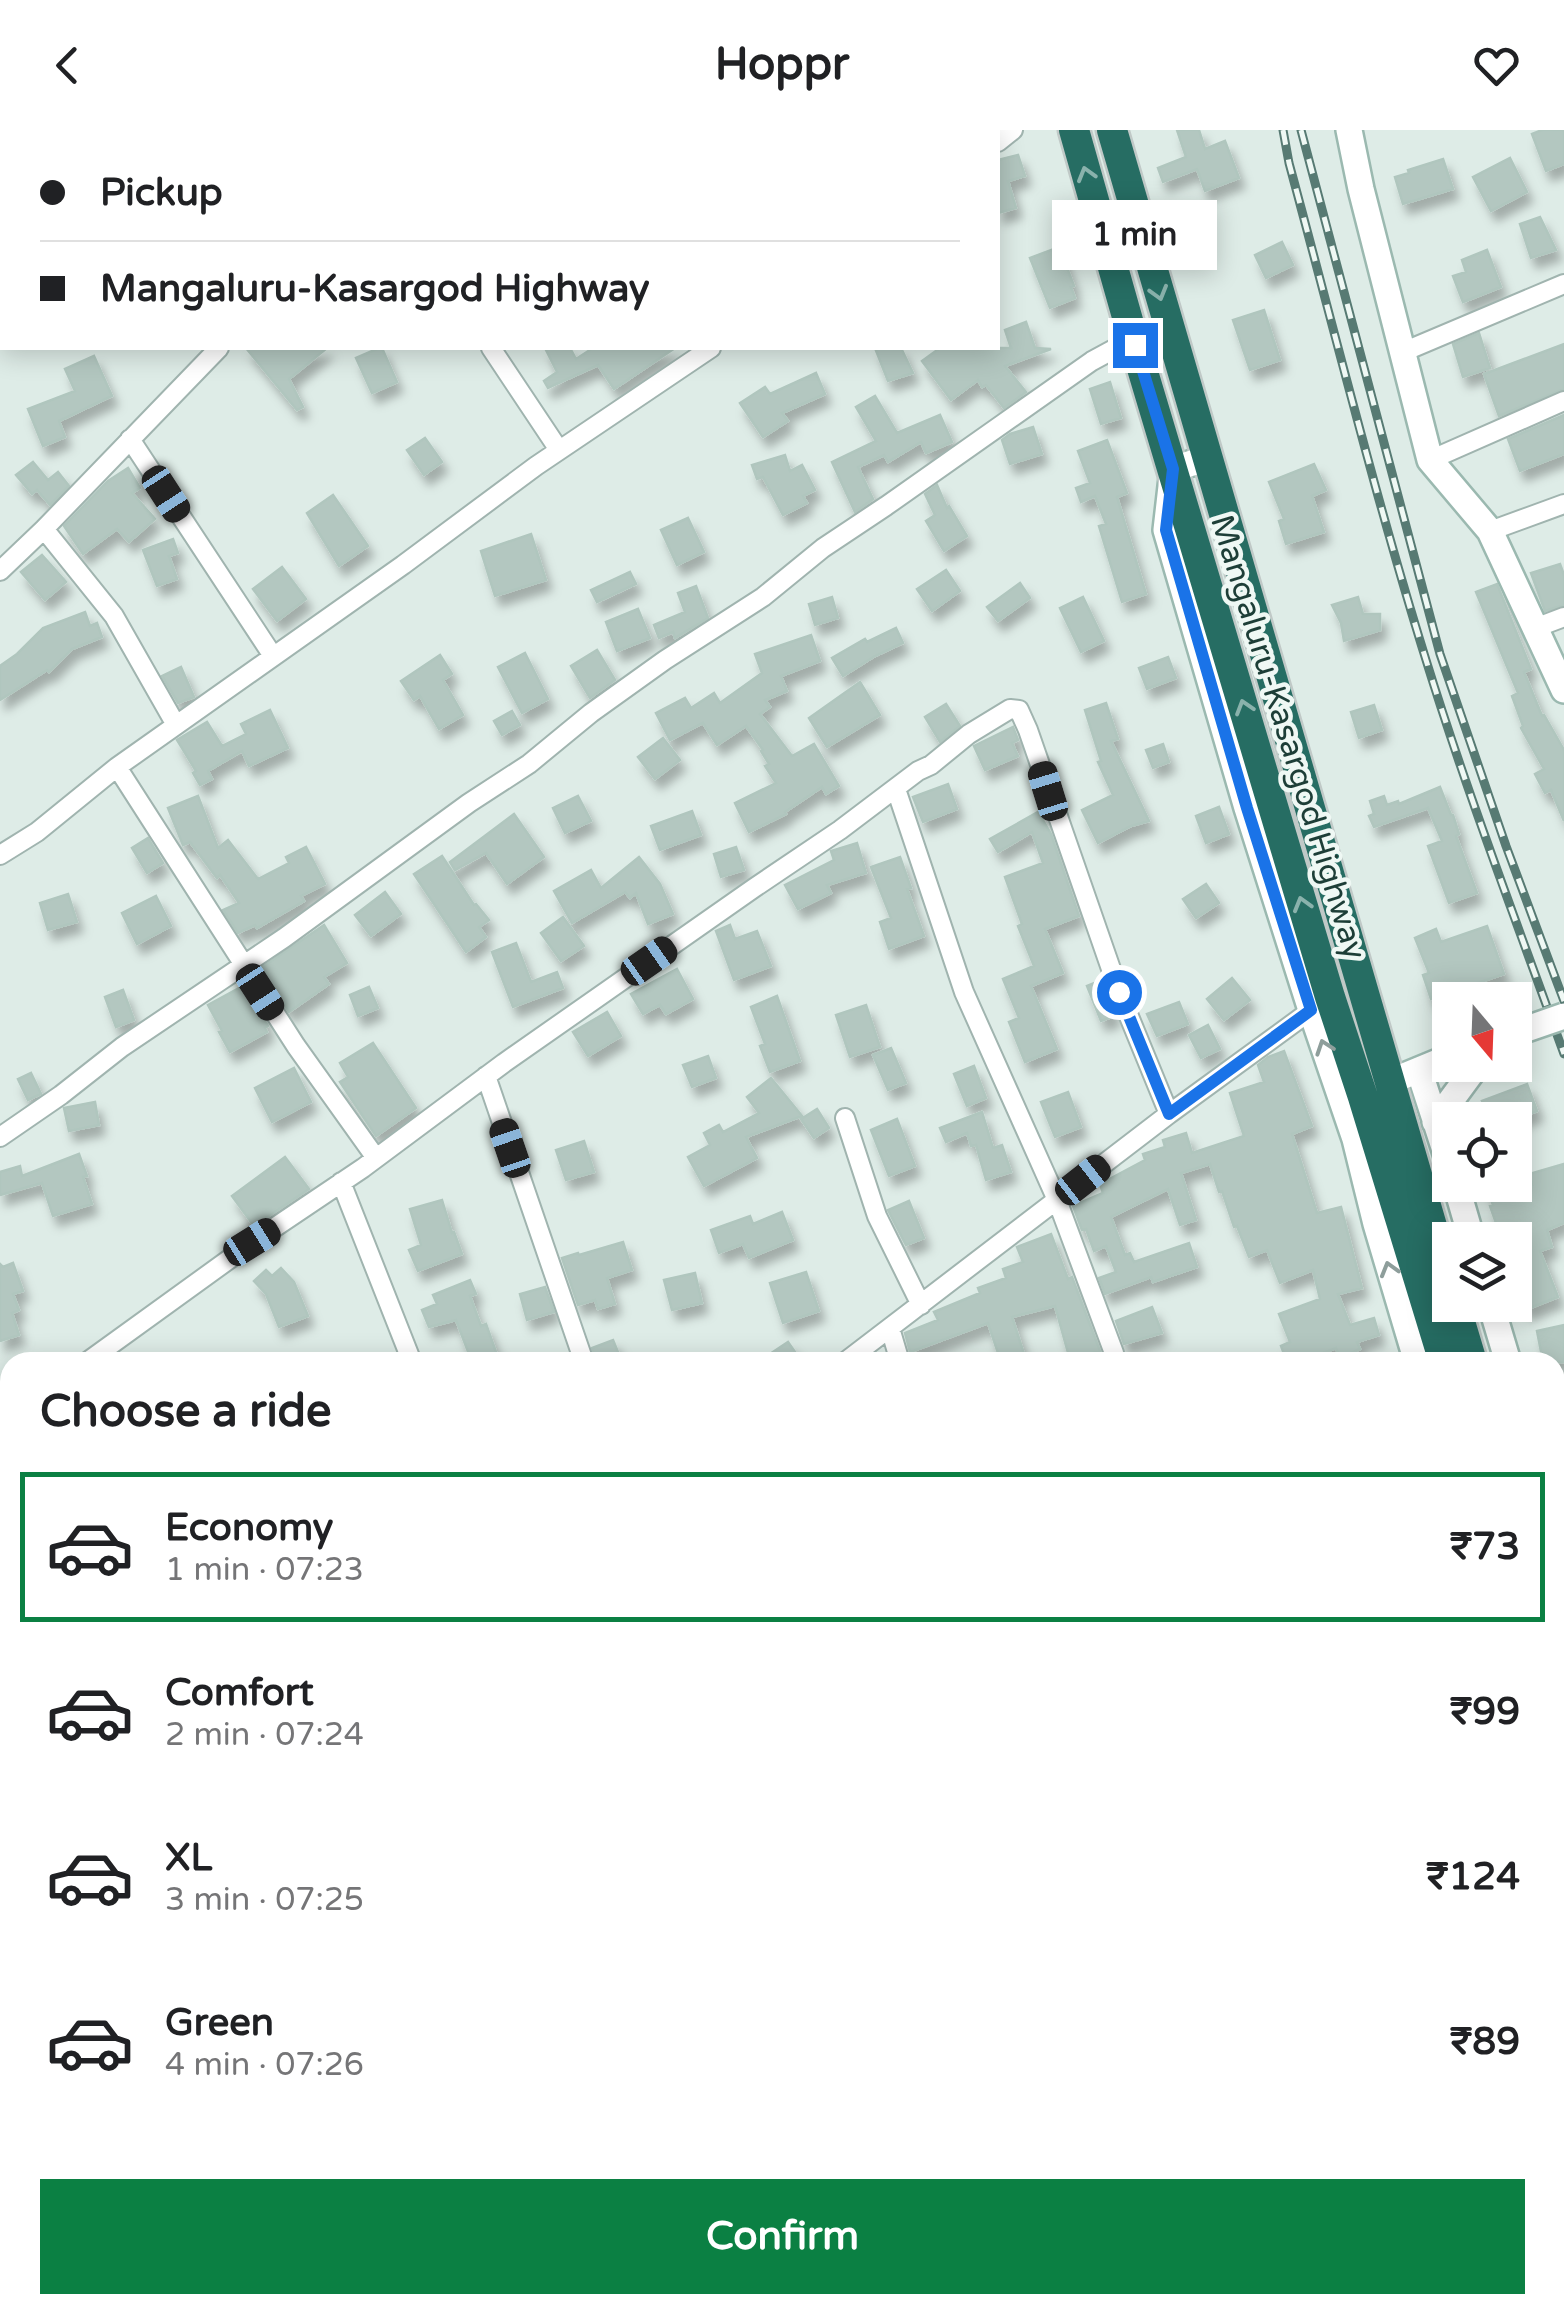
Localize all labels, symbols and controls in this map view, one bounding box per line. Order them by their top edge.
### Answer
icon: back [40,38,95,93]
text: Hoppr [715,38,849,92]
icon: heart [1469,38,1524,93]
one-way arrow [1077,166,1098,183]
text: Pickup [100,170,223,216]
callout: 1 min [1052,200,1218,270]
text: 1 min [1092,216,1177,254]
text: Mangaluru-Kasargod Highway [100,266,650,312]
one-way arrow [1147,283,1168,300]
route end [1113,323,1158,368]
car [137,461,195,527]
street label: Mangaluru-Kasargod Highway [1202,510,1374,964]
one-way arrow [1235,699,1256,716]
car [1025,758,1071,824]
one-way arrow [1293,896,1314,913]
car [616,932,682,990]
car [231,959,289,1025]
route start [1097,970,1142,1015]
north arrow [1432,982,1532,1082]
map controls [1432,982,1532,1322]
one-way arrow [1315,1039,1335,1056]
button: locate [1432,1102,1532,1202]
car [486,1115,534,1181]
car [1050,1150,1116,1210]
car [219,1213,285,1271]
button: layers [1432,1222,1532,1322]
one-way arrow [1380,1261,1401,1278]
text: Choose a ride [40,1385,331,1439]
icon: car [45,1502,135,1592]
text: Economy [165,1505,333,1551]
text: ₹73 [1450,1524,1520,1570]
text: 1 min · 07:23 [165,1551,364,1589]
icon: car [45,1667,135,1757]
text: Comfort [165,1670,314,1716]
text: ₹99 [1450,1689,1520,1735]
text: 2 min · 07:24 [165,1716,364,1754]
icon: car [45,1832,135,1922]
text: XL [165,1835,212,1881]
text: ₹124 [1426,1854,1520,1900]
text: 3 min · 07:25 [165,1881,364,1919]
icon: car [45,1997,135,2087]
text: Green [165,2000,274,2046]
text: ₹89 [1450,2019,1520,2065]
text: 4 min · 07:26 [165,2046,364,2084]
button: Confirm [40,2179,1525,2294]

